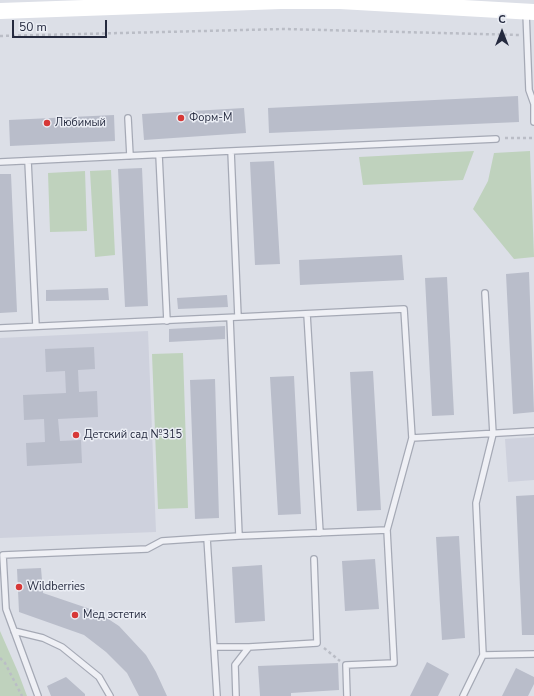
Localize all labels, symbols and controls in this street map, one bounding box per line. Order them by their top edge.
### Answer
scale bar [14,12,109,38]
north arrow [482,12,522,52]
text: С [498,12,506,27]
text: 50 m [19,19,47,35]
place label: Форм-М [189,111,232,125]
marker: Форм-М [176,113,186,123]
place label: Любимый [55,116,106,130]
marker: Любимый [42,118,52,128]
place label: Детский сад №315 [84,428,182,442]
marker: Детский сад №315 [71,430,81,440]
place label: Wildberries [27,580,85,594]
marker: Wildberries [14,582,24,592]
place label: Мед эстетик [83,608,146,622]
marker: Мед эстетик [70,610,80,620]

